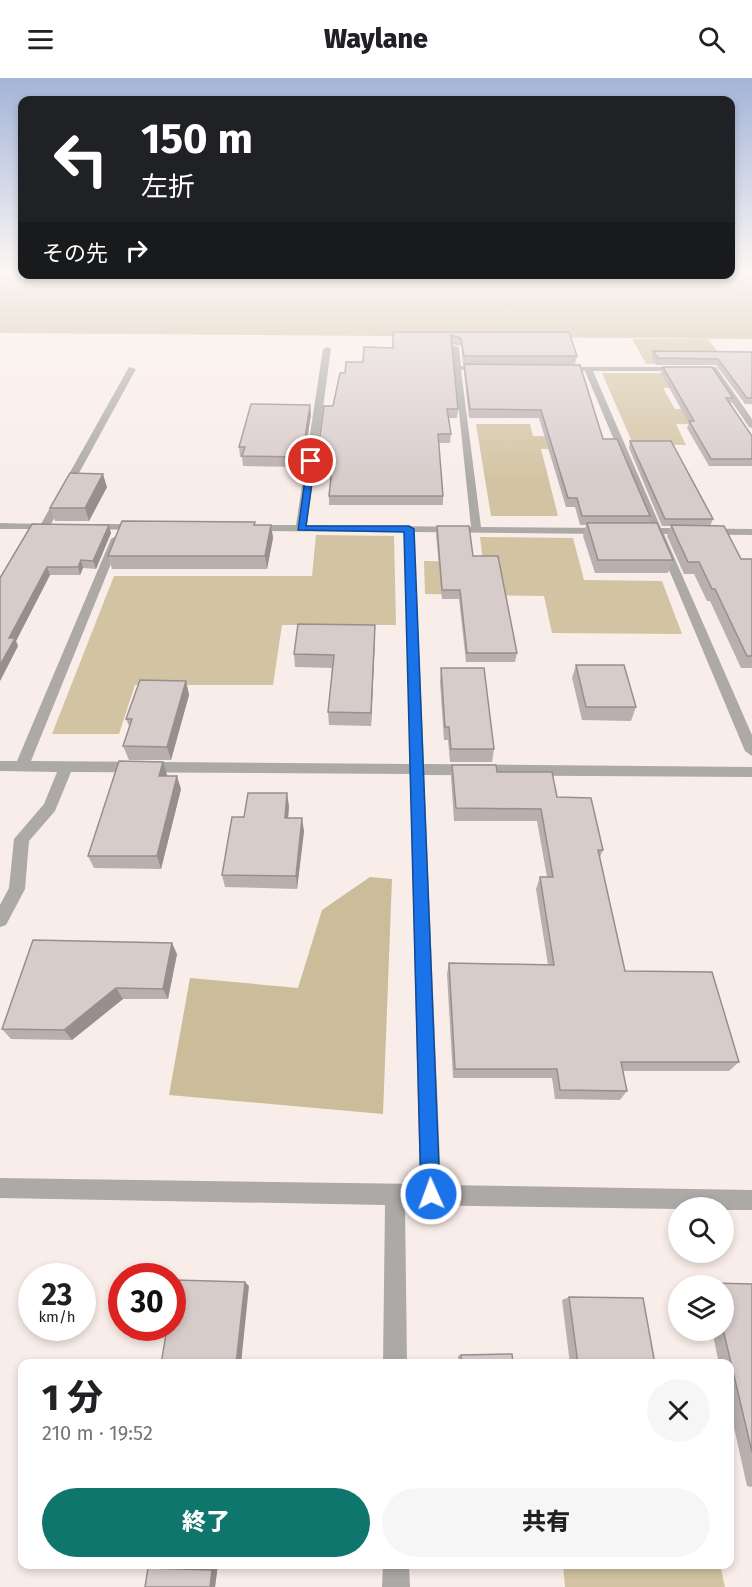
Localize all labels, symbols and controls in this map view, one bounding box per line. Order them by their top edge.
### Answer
icon: menu [24,23,57,56]
text: Waylane [324,23,428,55]
icon: search [695,23,728,56]
text: 150 m [141,114,253,164]
icon: left [42,120,120,198]
text: 左折 [141,171,195,203]
icon: right [120,234,153,267]
text: その先 [42,240,108,267]
pin [285,435,336,486]
icon: arrive [294,444,327,477]
position arrow [399,1162,463,1226]
map controls [668,1197,734,1341]
button: search [668,1197,734,1263]
speed limit sign: 30 [108,1263,186,1341]
button: layers [668,1275,734,1341]
text: 23 [42,1277,72,1313]
text: km/h [38,1308,76,1326]
text: 1 分 [42,1376,103,1420]
button: close [647,1379,710,1442]
text: 210 m · 19:52 [42,1421,153,1445]
button: 終了 [42,1488,370,1557]
button: 共有 [382,1488,710,1557]

